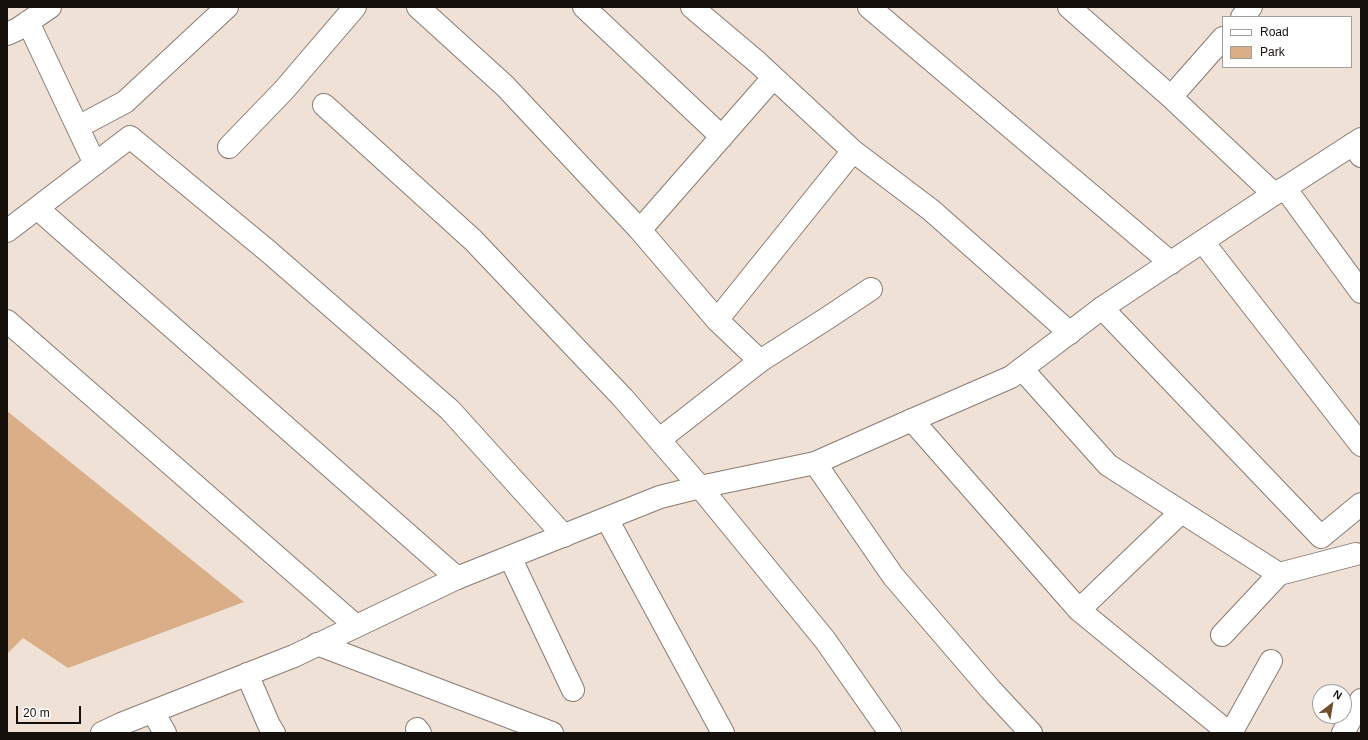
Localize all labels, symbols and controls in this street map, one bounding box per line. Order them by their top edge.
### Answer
legend [1222,16,1352,68]
text: Road [1260,25,1289,39]
text: Park [1260,45,1285,59]
north arrow [1312,684,1352,724]
text: N [1331,687,1344,702]
scale bar [18,698,83,724]
text: 20 m [23,706,50,720]

